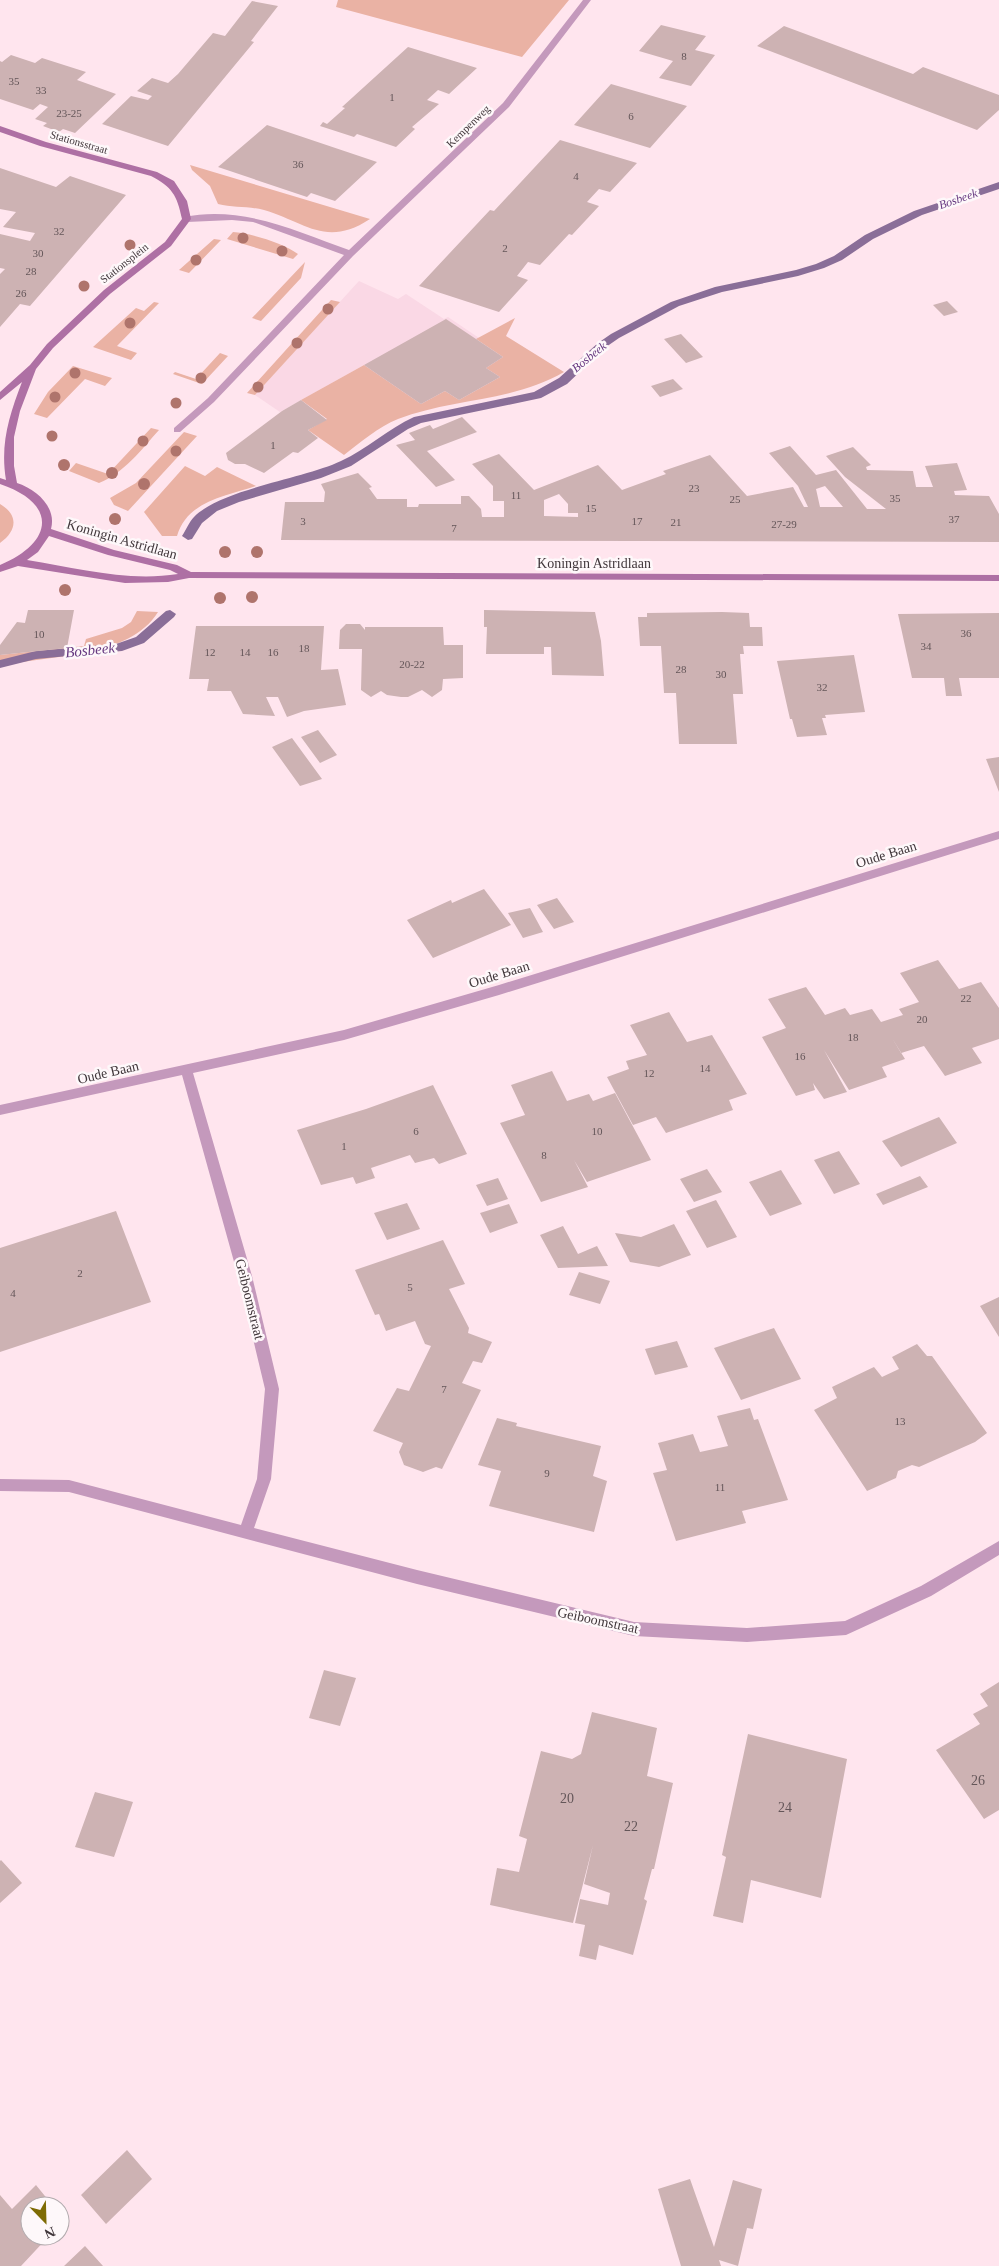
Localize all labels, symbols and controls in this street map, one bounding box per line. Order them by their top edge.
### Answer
house number: 8 [681,50,687,62]
house number: 35 [9,75,20,87]
house number: 33 [36,84,47,96]
house number: 1 [389,91,395,103]
street label: Kempenweg [444,102,493,150]
house number: 23-25 [56,107,82,119]
house number: 6 [628,110,634,122]
street label: Stationsstraat [49,128,109,156]
house number: 36 [293,158,304,170]
house number: 4 [573,170,579,182]
water label: Bosbeek [937,186,980,212]
house number: 32 [54,225,65,237]
street label: Stationsplein [98,240,151,285]
house number: 2 [502,242,508,254]
house number: 30 [33,247,44,259]
house number: 28 [26,265,37,277]
house number: 26 [16,287,27,299]
water label: Bosbeek [569,339,609,375]
house number: 1 [270,439,276,451]
house number: 23 [689,482,700,494]
house number: 11 [511,489,521,501]
house number: 35 [890,492,901,504]
house number: 25 [730,493,741,505]
house number: 15 [586,502,597,514]
house number: 37 [949,513,960,525]
house number: 3 [300,515,306,527]
house number: 17 [632,515,643,527]
house number: 21 [671,516,682,528]
street label: Koningin Astridlaan [65,517,179,562]
house number: 27-29 [771,518,797,530]
house number: 7 [451,522,457,534]
street label: Koningin Astridlaan [537,556,651,571]
house number: 36 [961,627,972,639]
house number: 10 [34,628,45,640]
water label: Bosbeek [64,639,116,661]
house number: 34 [921,640,932,652]
house number: 18 [299,642,310,654]
house number: 12 [205,646,216,658]
house number: 14 [240,646,251,658]
house number: 16 [268,646,279,658]
house number: 20-22 [399,658,425,670]
house number: 28 [676,663,687,675]
house number: 30 [716,668,727,680]
house number: 32 [817,681,828,693]
street label: Oude Baan [854,838,918,871]
street label: Oude Baan [467,958,531,991]
house number: 22 [961,992,972,1004]
house number: 20 [917,1013,928,1025]
house number: 18 [848,1031,859,1043]
house number: 16 [795,1050,806,1062]
street label: Oude Baan [76,1058,140,1087]
house number: 14 [700,1062,711,1074]
house number: 12 [644,1067,655,1079]
house number: 6 [413,1125,419,1137]
house number: 10 [592,1125,603,1137]
house number: 1 [341,1140,347,1152]
house number: 8 [541,1149,547,1161]
street label: Geiboomstraat [232,1257,267,1341]
house number: 2 [77,1267,83,1279]
house number: 5 [407,1281,413,1293]
house number: 4 [10,1287,16,1299]
house number: 7 [441,1383,447,1395]
house number: 13 [895,1415,906,1427]
house number: 9 [544,1467,550,1479]
house number: 11 [715,1481,725,1493]
street label: Geiboomstraat [556,1605,640,1636]
house number: 26 [971,1773,985,1788]
house number: 20 [560,1791,574,1806]
house number: 24 [778,1800,792,1815]
house number: 22 [624,1819,638,1834]
north arrow [20,2196,70,2246]
text: N [42,2224,57,2241]

